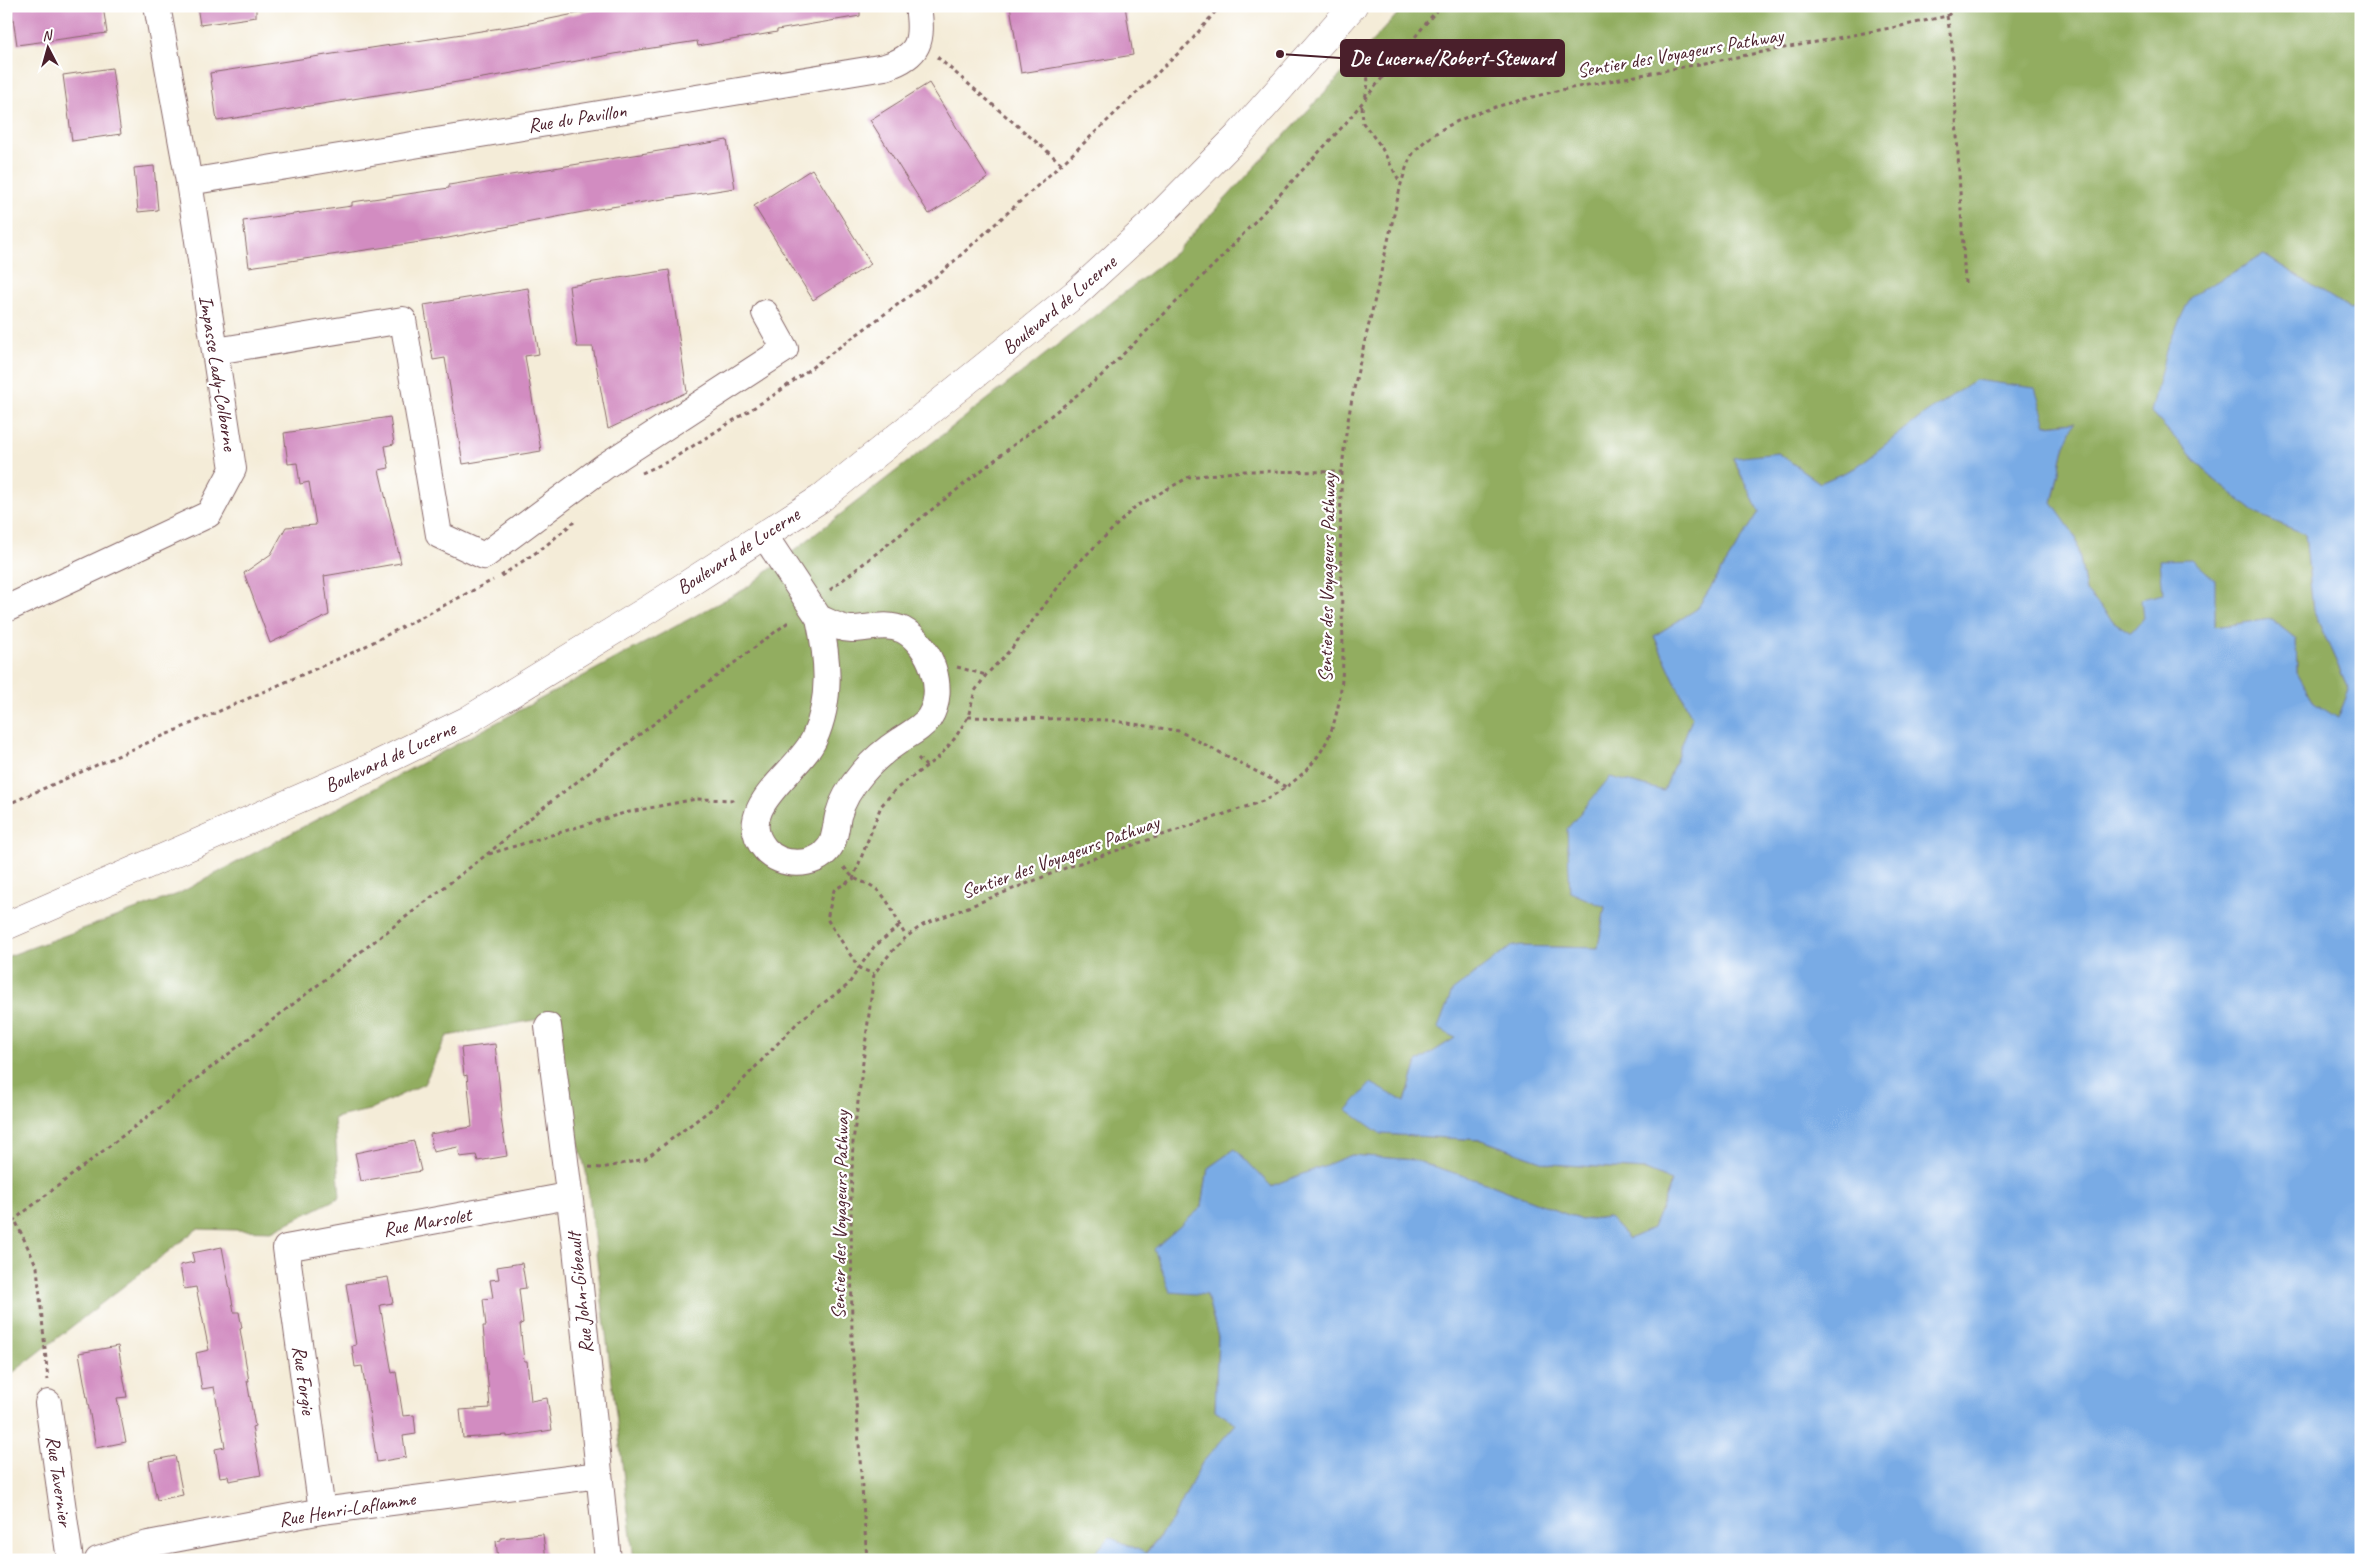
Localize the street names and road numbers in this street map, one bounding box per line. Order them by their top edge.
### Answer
street label: Sentier des Voyageurs Pathway [1575,22,1787,83]
street label: Rue du Pavillon [526,98,629,138]
street label: Boulevard de Lucerne [997,249,1122,360]
street label: Impasse Lady-Colborne [193,294,243,454]
street label: Sentier des Voyageurs Pathway [1313,471,1341,683]
street label: Boulevard de Lucerne [672,501,806,600]
street label: Boulevard de Lucerne [320,715,461,798]
street label: Sentier des Voyageurs Pathway [958,809,1164,904]
street label: Sentier des Voyageurs Pathway [826,1108,854,1320]
street label: Rue Marsolet [381,1202,475,1242]
street label: Rue John-Gibeault [561,1228,599,1355]
street label: Rue Forgie [287,1344,321,1417]
street label: Rue Tavernier [40,1434,78,1530]
street label: Rue Henri-Laflamme [277,1486,418,1532]

